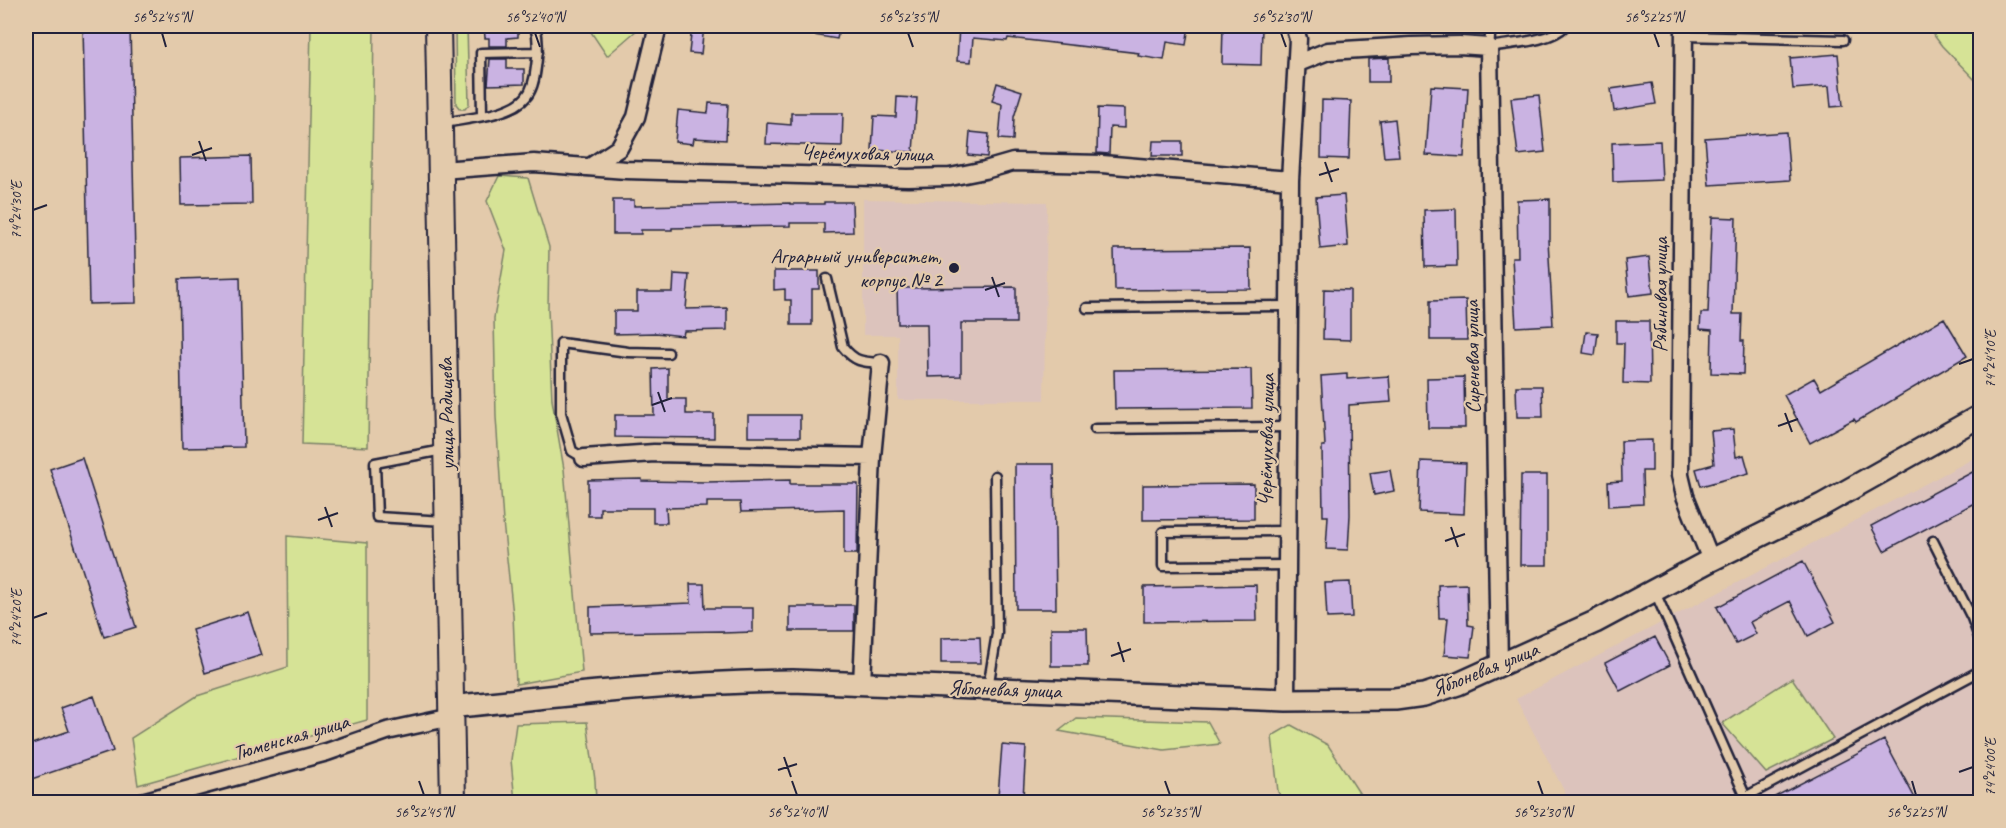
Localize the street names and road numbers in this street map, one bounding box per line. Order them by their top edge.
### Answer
street label: Черёмуховая улица [801,139,935,167]
street label: Рябиновая улица [1647,236,1673,353]
street label: Сиреневая улица [1458,299,1486,414]
street label: улица Радищева [432,356,460,472]
street label: Черёмуховая улица [1252,372,1280,506]
street label: Яблоневая улица [1428,635,1544,702]
street label: Яблоневая улица [948,674,1064,704]
street label: Тюменская улица [230,708,354,766]

